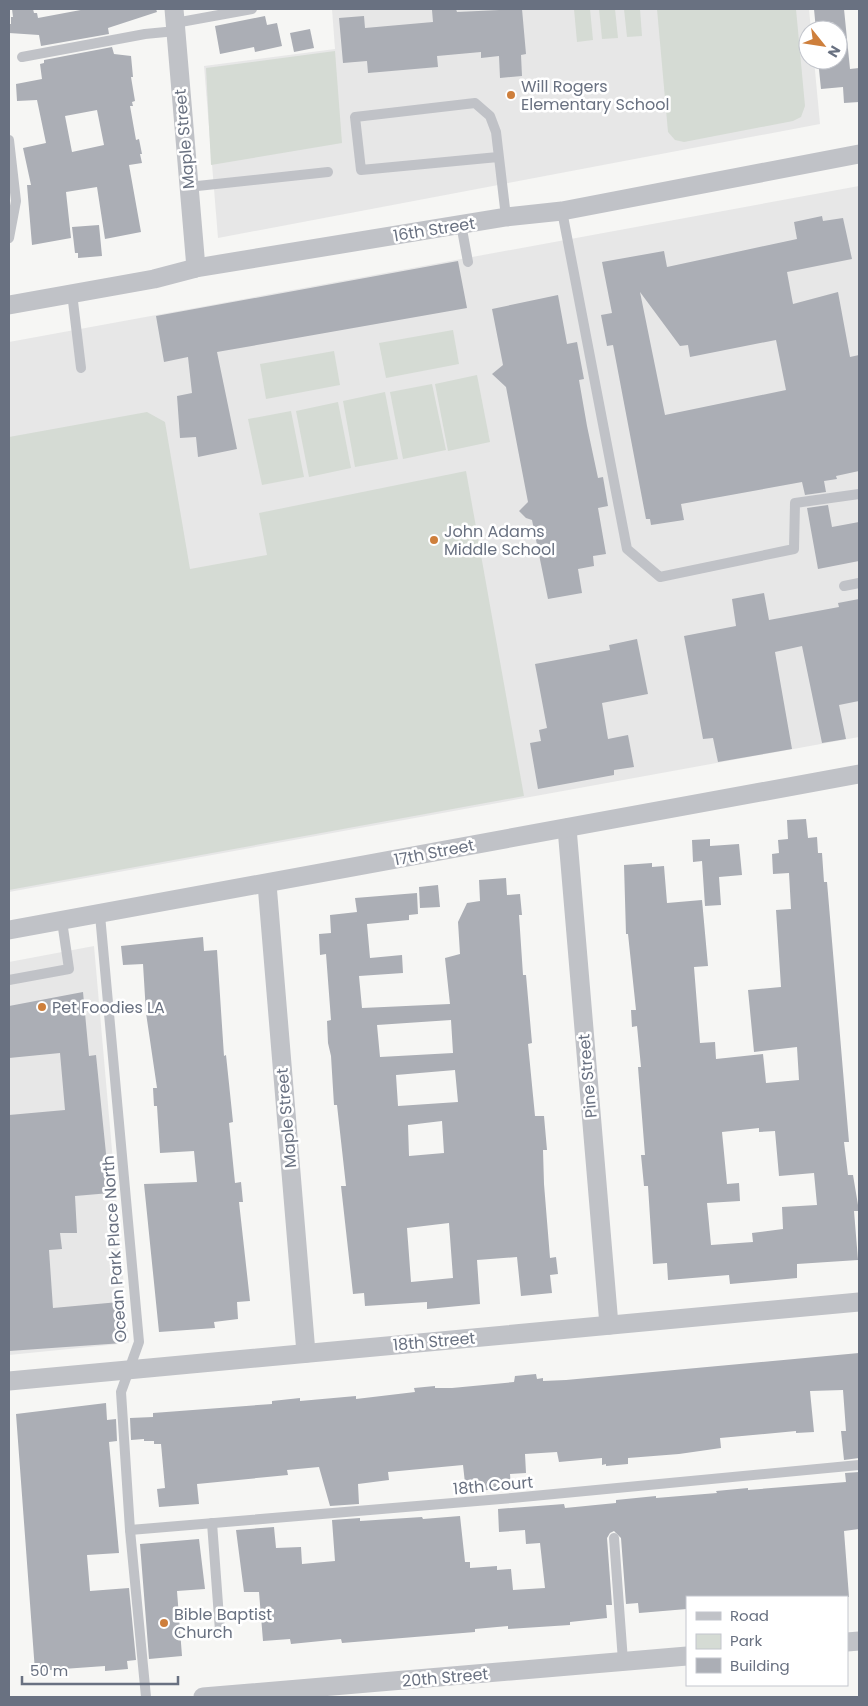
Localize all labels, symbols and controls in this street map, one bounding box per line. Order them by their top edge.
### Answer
north arrow [798,20,848,70]
text: N [823,42,846,61]
place label: Will Rogers Elementary School [521,75,669,116]
street label: Maple Street [169,88,200,190]
marker: Will Rogers Elementary School [505,89,517,101]
street label: 16th Street [392,212,477,247]
place label: John Adams Middle School [444,520,555,561]
marker: John Adams Middle School [428,534,440,546]
street label: 17th Street [392,833,476,872]
place label: Pet Foodies LA [52,996,165,1019]
marker: Pet Foodies LA [36,1001,48,1013]
street label: Pine Street [572,1033,603,1119]
street label: Maple Street [271,1067,302,1169]
street label: Ocean Park Place North [96,1155,133,1343]
street label: 18th Street [392,1326,476,1357]
street label: 18th Court [452,1471,534,1500]
legend [686,1596,848,1686]
place label: Bible Baptist Church [174,1603,272,1644]
text: Road [730,1605,769,1626]
marker: Bible Baptist Church [158,1617,170,1629]
text: Park [730,1630,762,1651]
scale bar [22,1654,179,1686]
text: Building [730,1655,790,1676]
text: 50 m [30,1660,68,1681]
street label: 20th Street [401,1662,489,1693]

